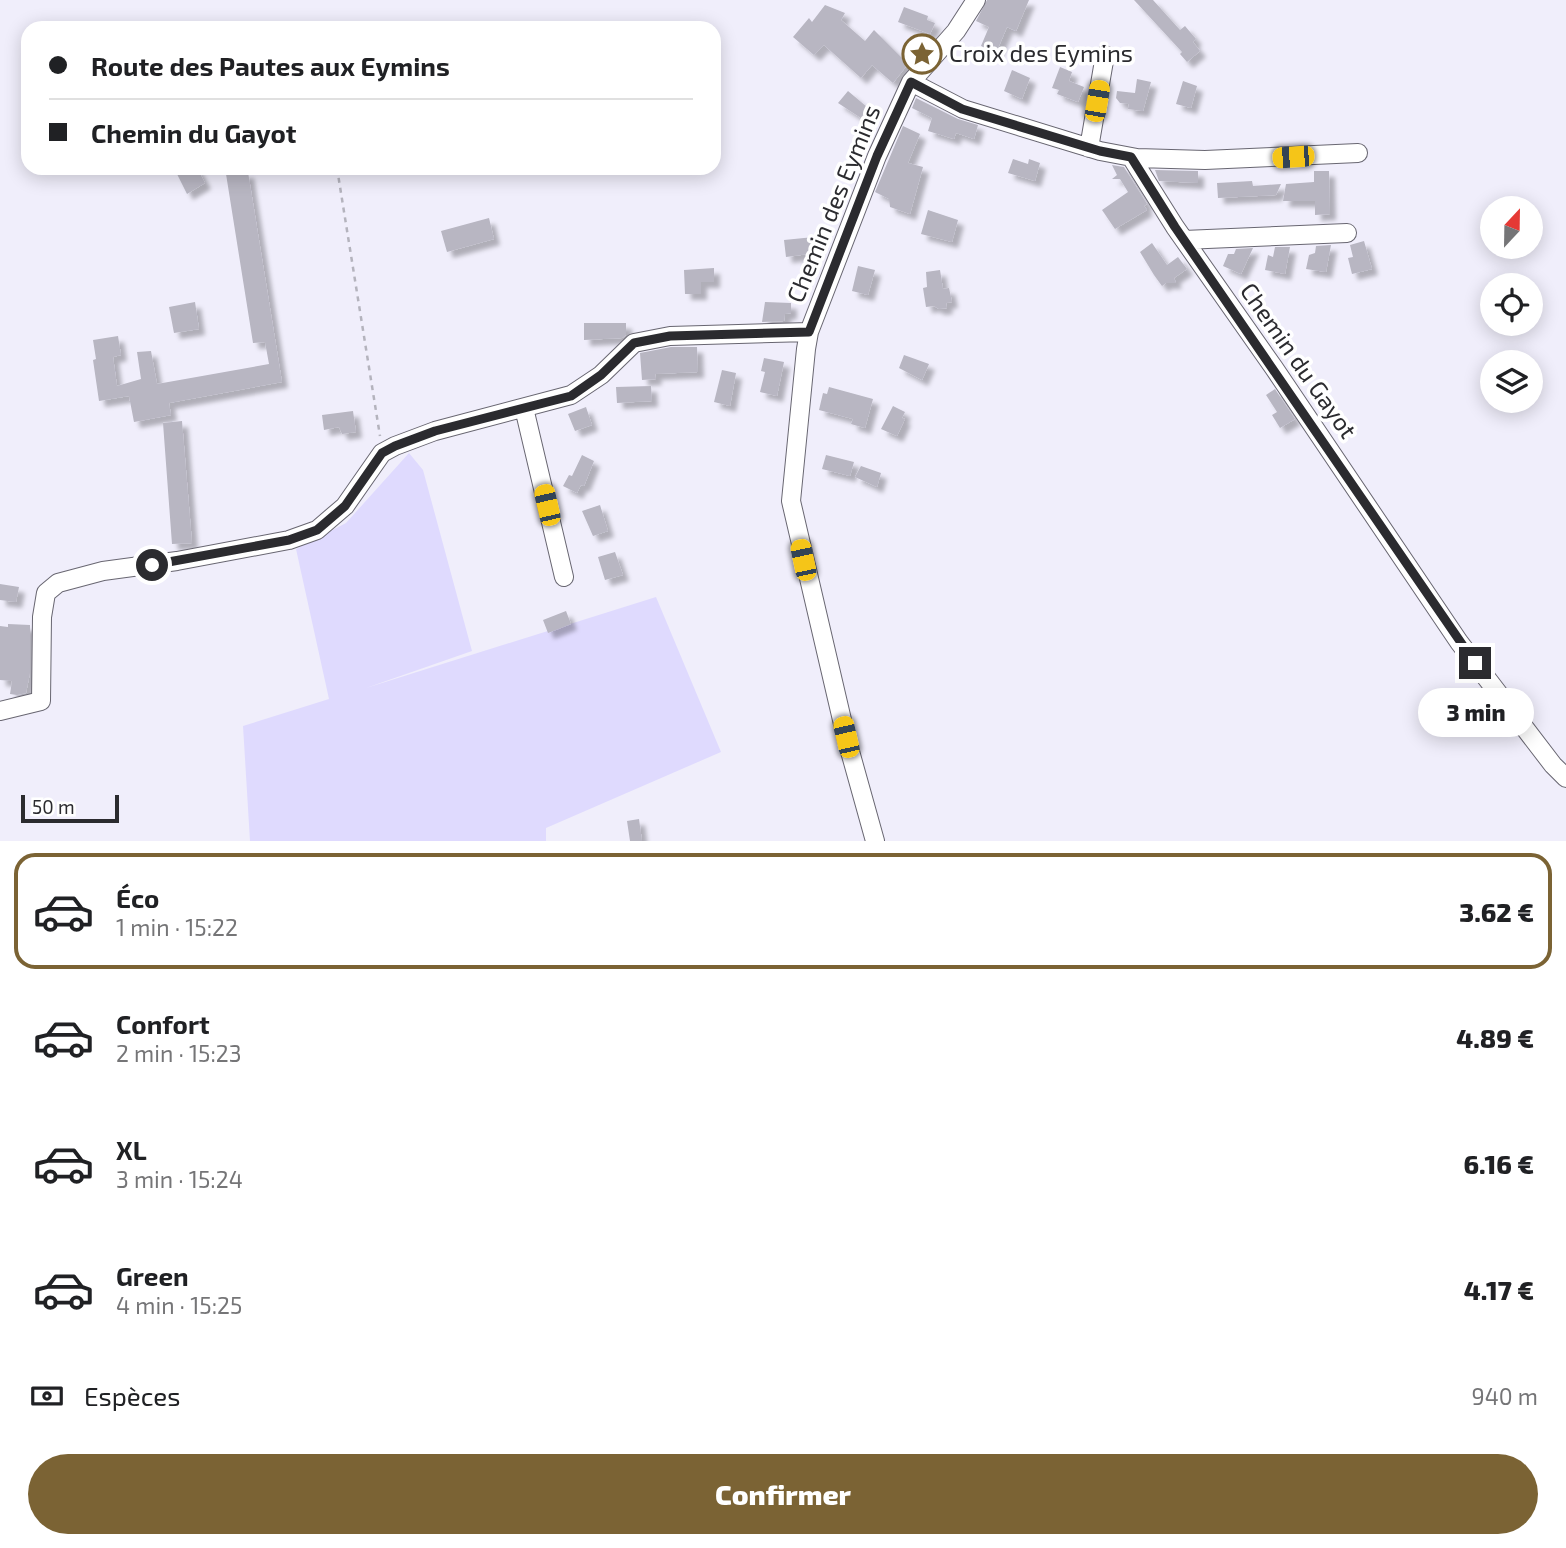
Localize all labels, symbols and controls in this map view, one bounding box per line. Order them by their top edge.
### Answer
place icon: Croix des Eymins [901,33,943,75]
place label: Croix des Eymins [949,38,1133,67]
text: Route des Pautes aux Eymins [91,50,450,81]
car [1084,78,1111,124]
street label: Chemin des Eymins [780,101,885,306]
text: Chemin du Gayot [91,117,296,148]
car [1272,145,1315,169]
north arrow [1480,196,1544,259]
map controls [1480,196,1543,413]
button: locate [1480,273,1543,336]
street label: Chemin du Gayot [1235,277,1364,443]
button: layers [1480,350,1543,413]
car [533,482,562,528]
car [789,537,818,583]
route start [136,549,168,581]
route end [1459,647,1491,679]
callout: 3 min [1417,688,1533,736]
text: 3 min [1446,698,1506,726]
car [832,714,861,760]
scale bar [21,792,119,824]
text: 50 m [32,795,75,818]
icon: car [32,880,95,943]
text: Éco [116,882,159,913]
text: 3.62 € [1459,896,1534,927]
text: 1 min · 15:22 [116,913,238,941]
icon: car [32,1006,95,1069]
text: Confort [116,1008,210,1039]
text: 4.89 € [1456,1022,1534,1053]
text: 2 min · 15:23 [116,1039,242,1067]
icon: car [32,1132,95,1195]
text: XL [116,1134,147,1165]
text: 6.16 € [1463,1148,1534,1179]
text: 3 min · 15:24 [116,1165,243,1193]
icon: car [32,1258,95,1321]
text: Green [116,1260,189,1291]
text: 4.17 € [1464,1274,1534,1305]
text: 4 min · 15:25 [116,1291,242,1319]
icon: cash [28,1377,66,1415]
text: Espèces [84,1380,181,1411]
text: 940 m [1472,1382,1538,1410]
button: Confirmer [28,1454,1538,1534]

